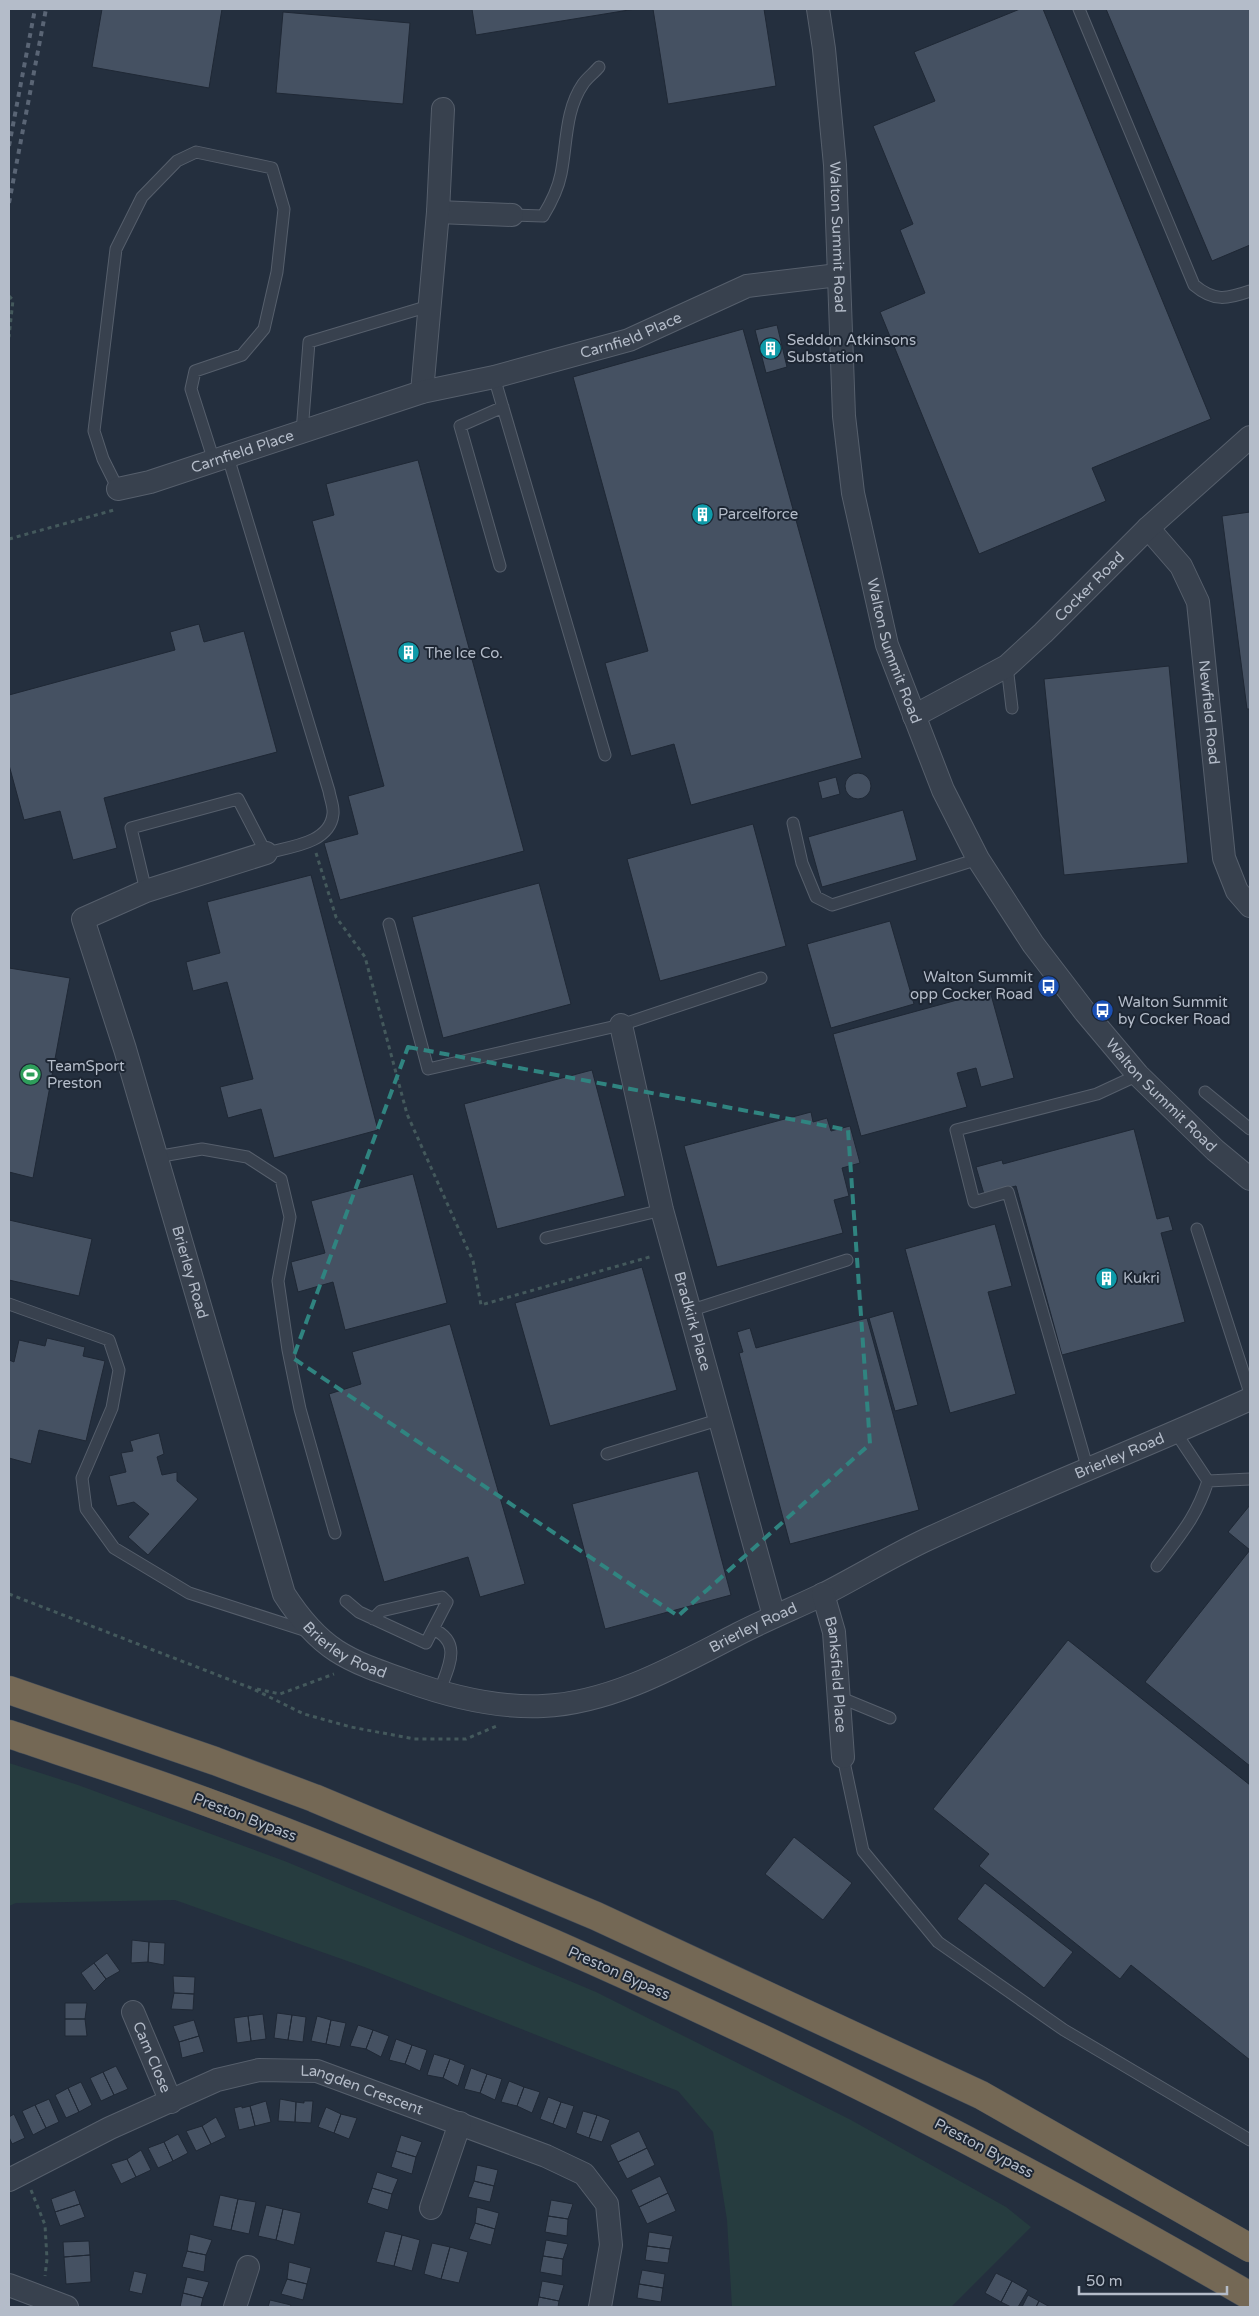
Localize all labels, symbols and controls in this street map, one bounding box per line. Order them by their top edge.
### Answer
street label: Walton Summit Road [826,161,849,313]
street label: Carnfield Place [578,308,684,362]
place label: Seddon Atkinsons Substation [787,331,916,366]
building icon: Seddon Atkinsons Substation [759,337,783,361]
street label: Carnfield Place [189,426,296,477]
building icon: Parcelforce [690,502,714,526]
place label: Parcelforce [718,505,798,523]
street label: Cocker Road [1051,548,1128,625]
street label: Walton Summit Road [863,577,925,726]
building icon: The Ice Co. [397,641,421,665]
place label: The Ice Co. [425,644,503,662]
street label: Newfield Road [1195,659,1223,765]
place label: Walton Summit opp Cocker Road [910,968,1033,1003]
bus stop icon: Walton Summit opp Cocker Road [1037,974,1061,998]
place label: Walton Summit by Cocker Road [1118,993,1231,1028]
bus stop icon: Walton Summit by Cocker Road [1090,999,1114,1023]
street label: Walton Summit Road [1102,1035,1220,1156]
place label: TeamSport Preston [47,1057,125,1092]
sports icon: TeamSport Preston [19,1063,43,1087]
street label: Brierley Road [168,1224,212,1321]
building icon: Kukri [1095,1266,1119,1290]
place label: Kukri [1123,1269,1160,1287]
street label: Bradkirk Place [670,1270,715,1373]
street label: Brierley Road [1072,1429,1167,1483]
street label: Brierley Road [706,1599,800,1657]
street label: Banksfield Place [821,1614,850,1733]
street label: Brierley Road [299,1618,389,1682]
street label: Preston Bypass [191,1789,299,1845]
street label: Preston Bypass [565,1943,673,2003]
street label: Cam Close [129,2019,175,2095]
street label: Langden Crescent [300,2062,426,2119]
street label: Preston Bypass [931,2114,1037,2182]
scale bar [1079,2264,1226,2296]
text: 50 m [1086,2272,1123,2290]

